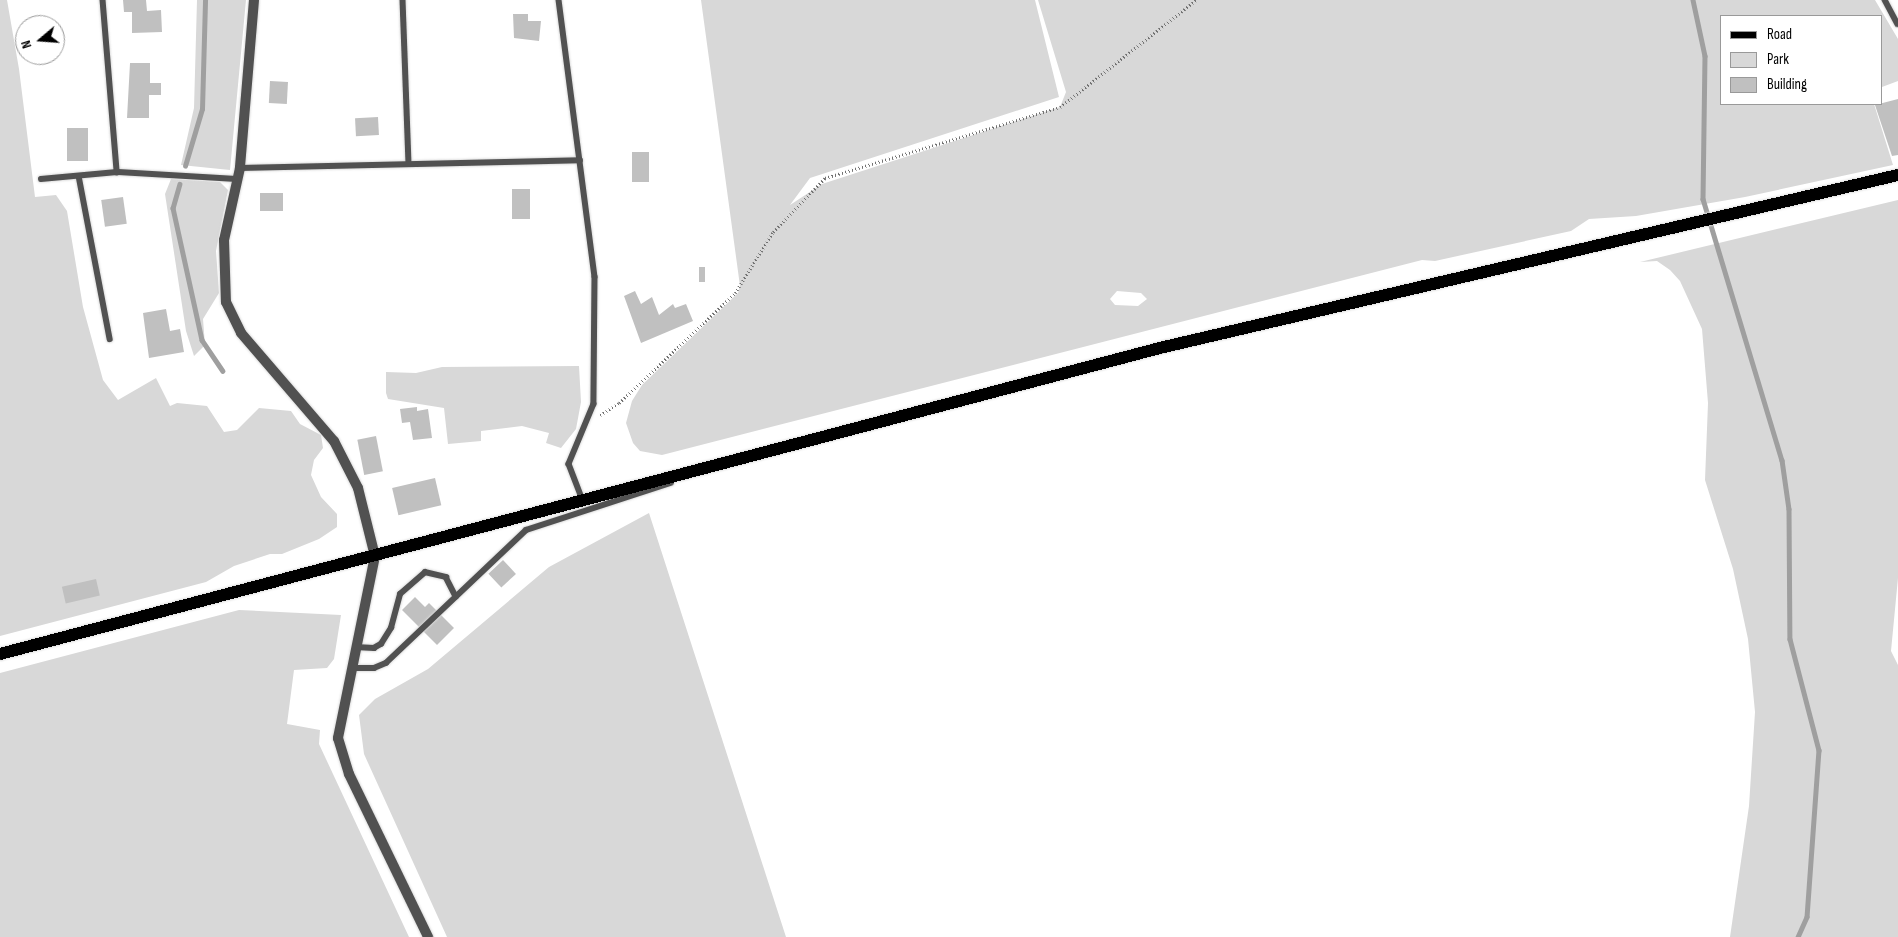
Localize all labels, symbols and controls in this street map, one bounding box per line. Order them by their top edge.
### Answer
north arrow [15,15,65,65]
legend [1720,15,1883,105]
text: Road [1767,25,1792,44]
text: N [17,38,35,51]
text: Park [1767,50,1789,69]
text: Building [1767,75,1807,94]

